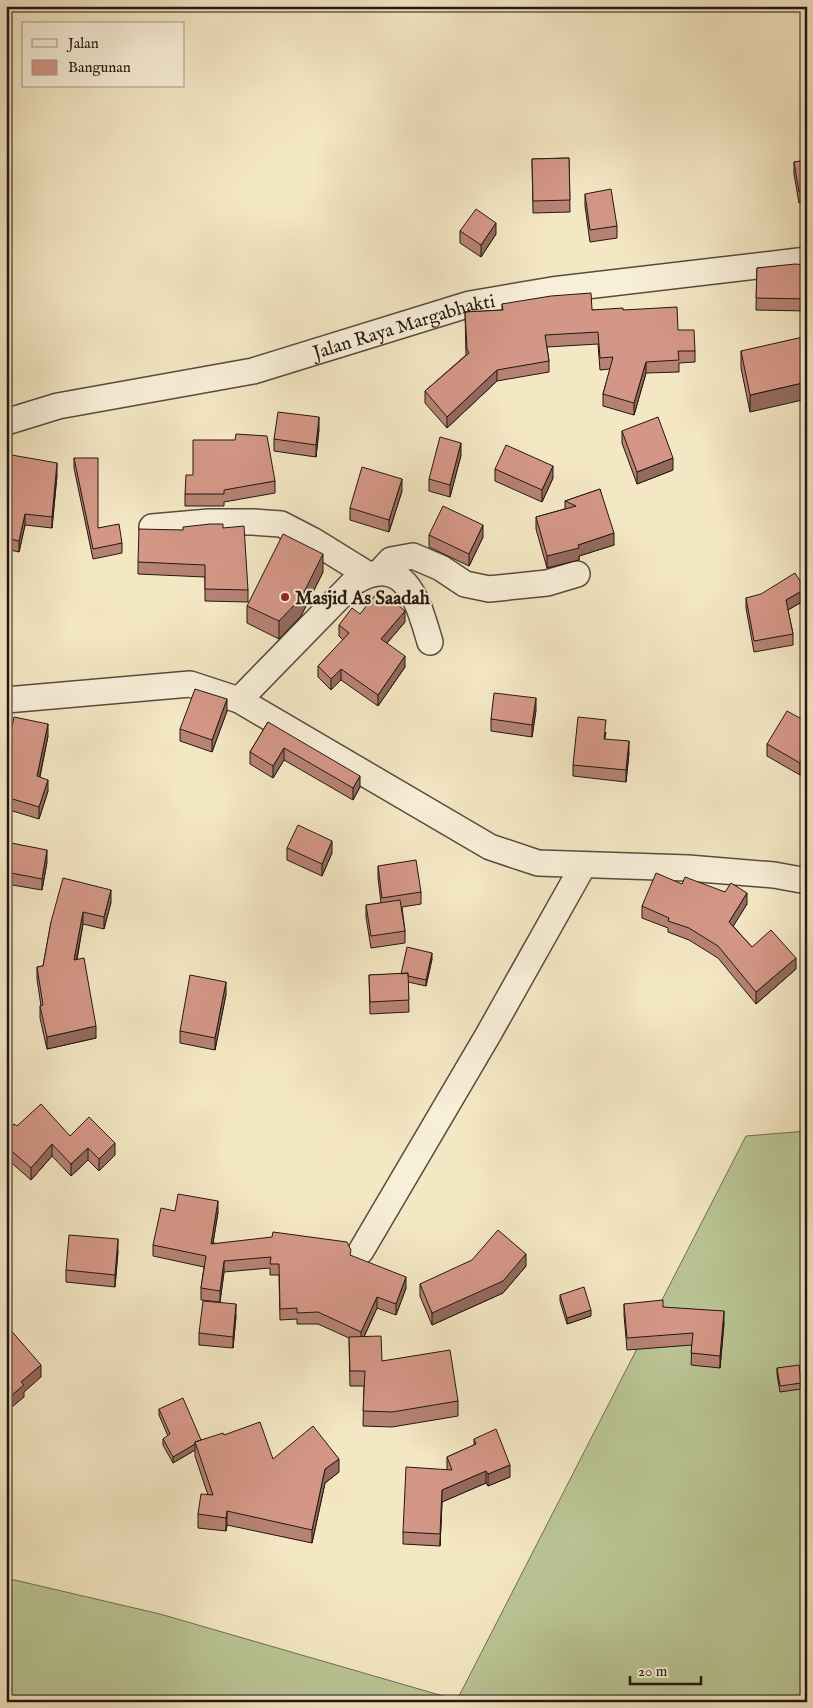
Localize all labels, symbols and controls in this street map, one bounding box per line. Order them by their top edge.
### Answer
legend [22,22,185,88]
text: Jalan [66,34,99,53]
text: Bangunan [68,58,131,77]
street label: Jalan Raya Margabhakti [308,290,497,366]
place label: Masjid As Saadah [295,587,431,611]
marker: Masjid As Saadah [279,591,291,603]
scale bar [630,1653,702,1685]
text: 20 m [638,1662,668,1681]

